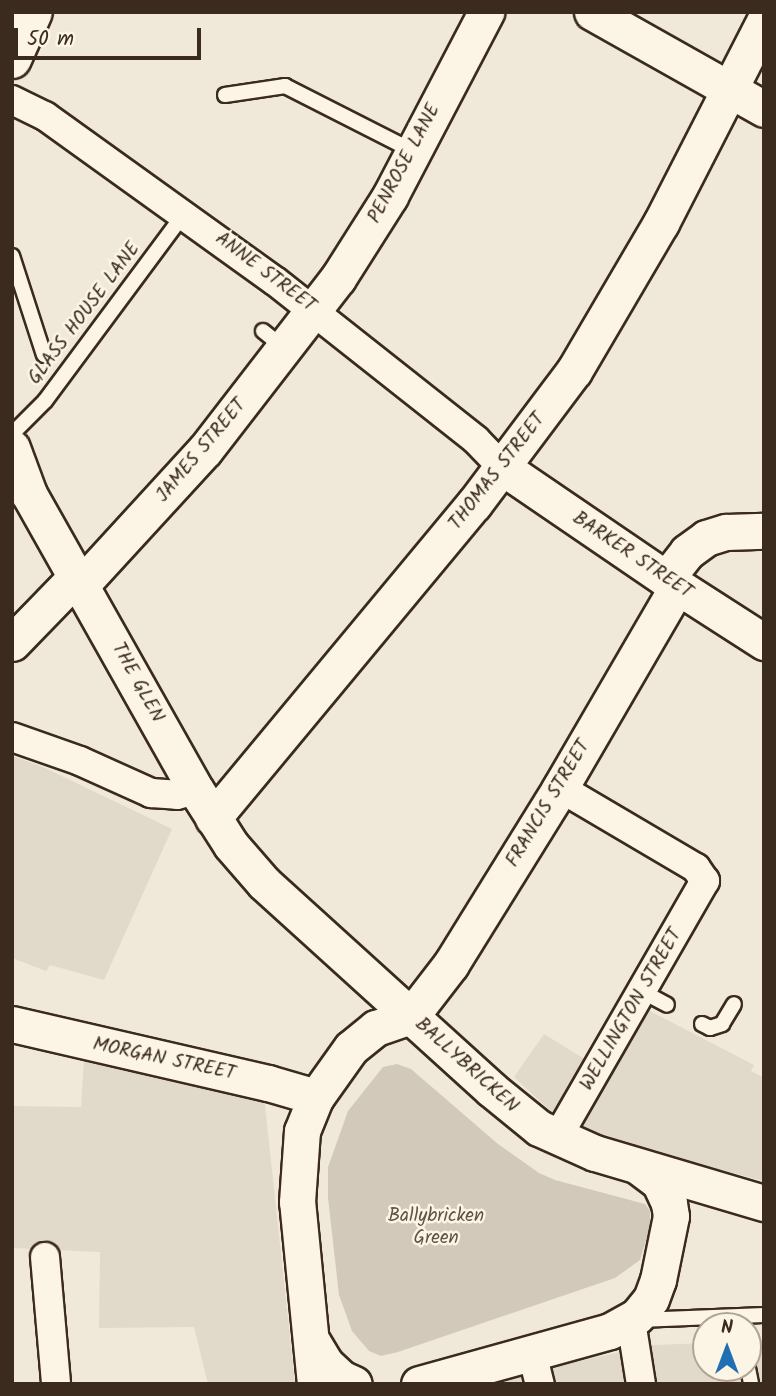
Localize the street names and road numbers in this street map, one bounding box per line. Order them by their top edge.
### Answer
street label: PENROSE LANE [364,100,446,228]
street label: ANNE STREET [210,228,320,318]
street label: GLASS HOUSE LANE [24,239,146,389]
street label: JAMES STREET [152,395,252,507]
street label: THOMAS STREET [445,409,551,535]
street label: BARKER STREET [568,508,696,604]
street label: THE GLEN [106,639,168,727]
street label: FRANCIS STREET [502,736,596,872]
street label: WELLINGTON STREET [576,925,688,1095]
street label: BALLYBRICKEN [410,1014,522,1118]
street label: MORGAN STREET [91,1034,237,1086]

